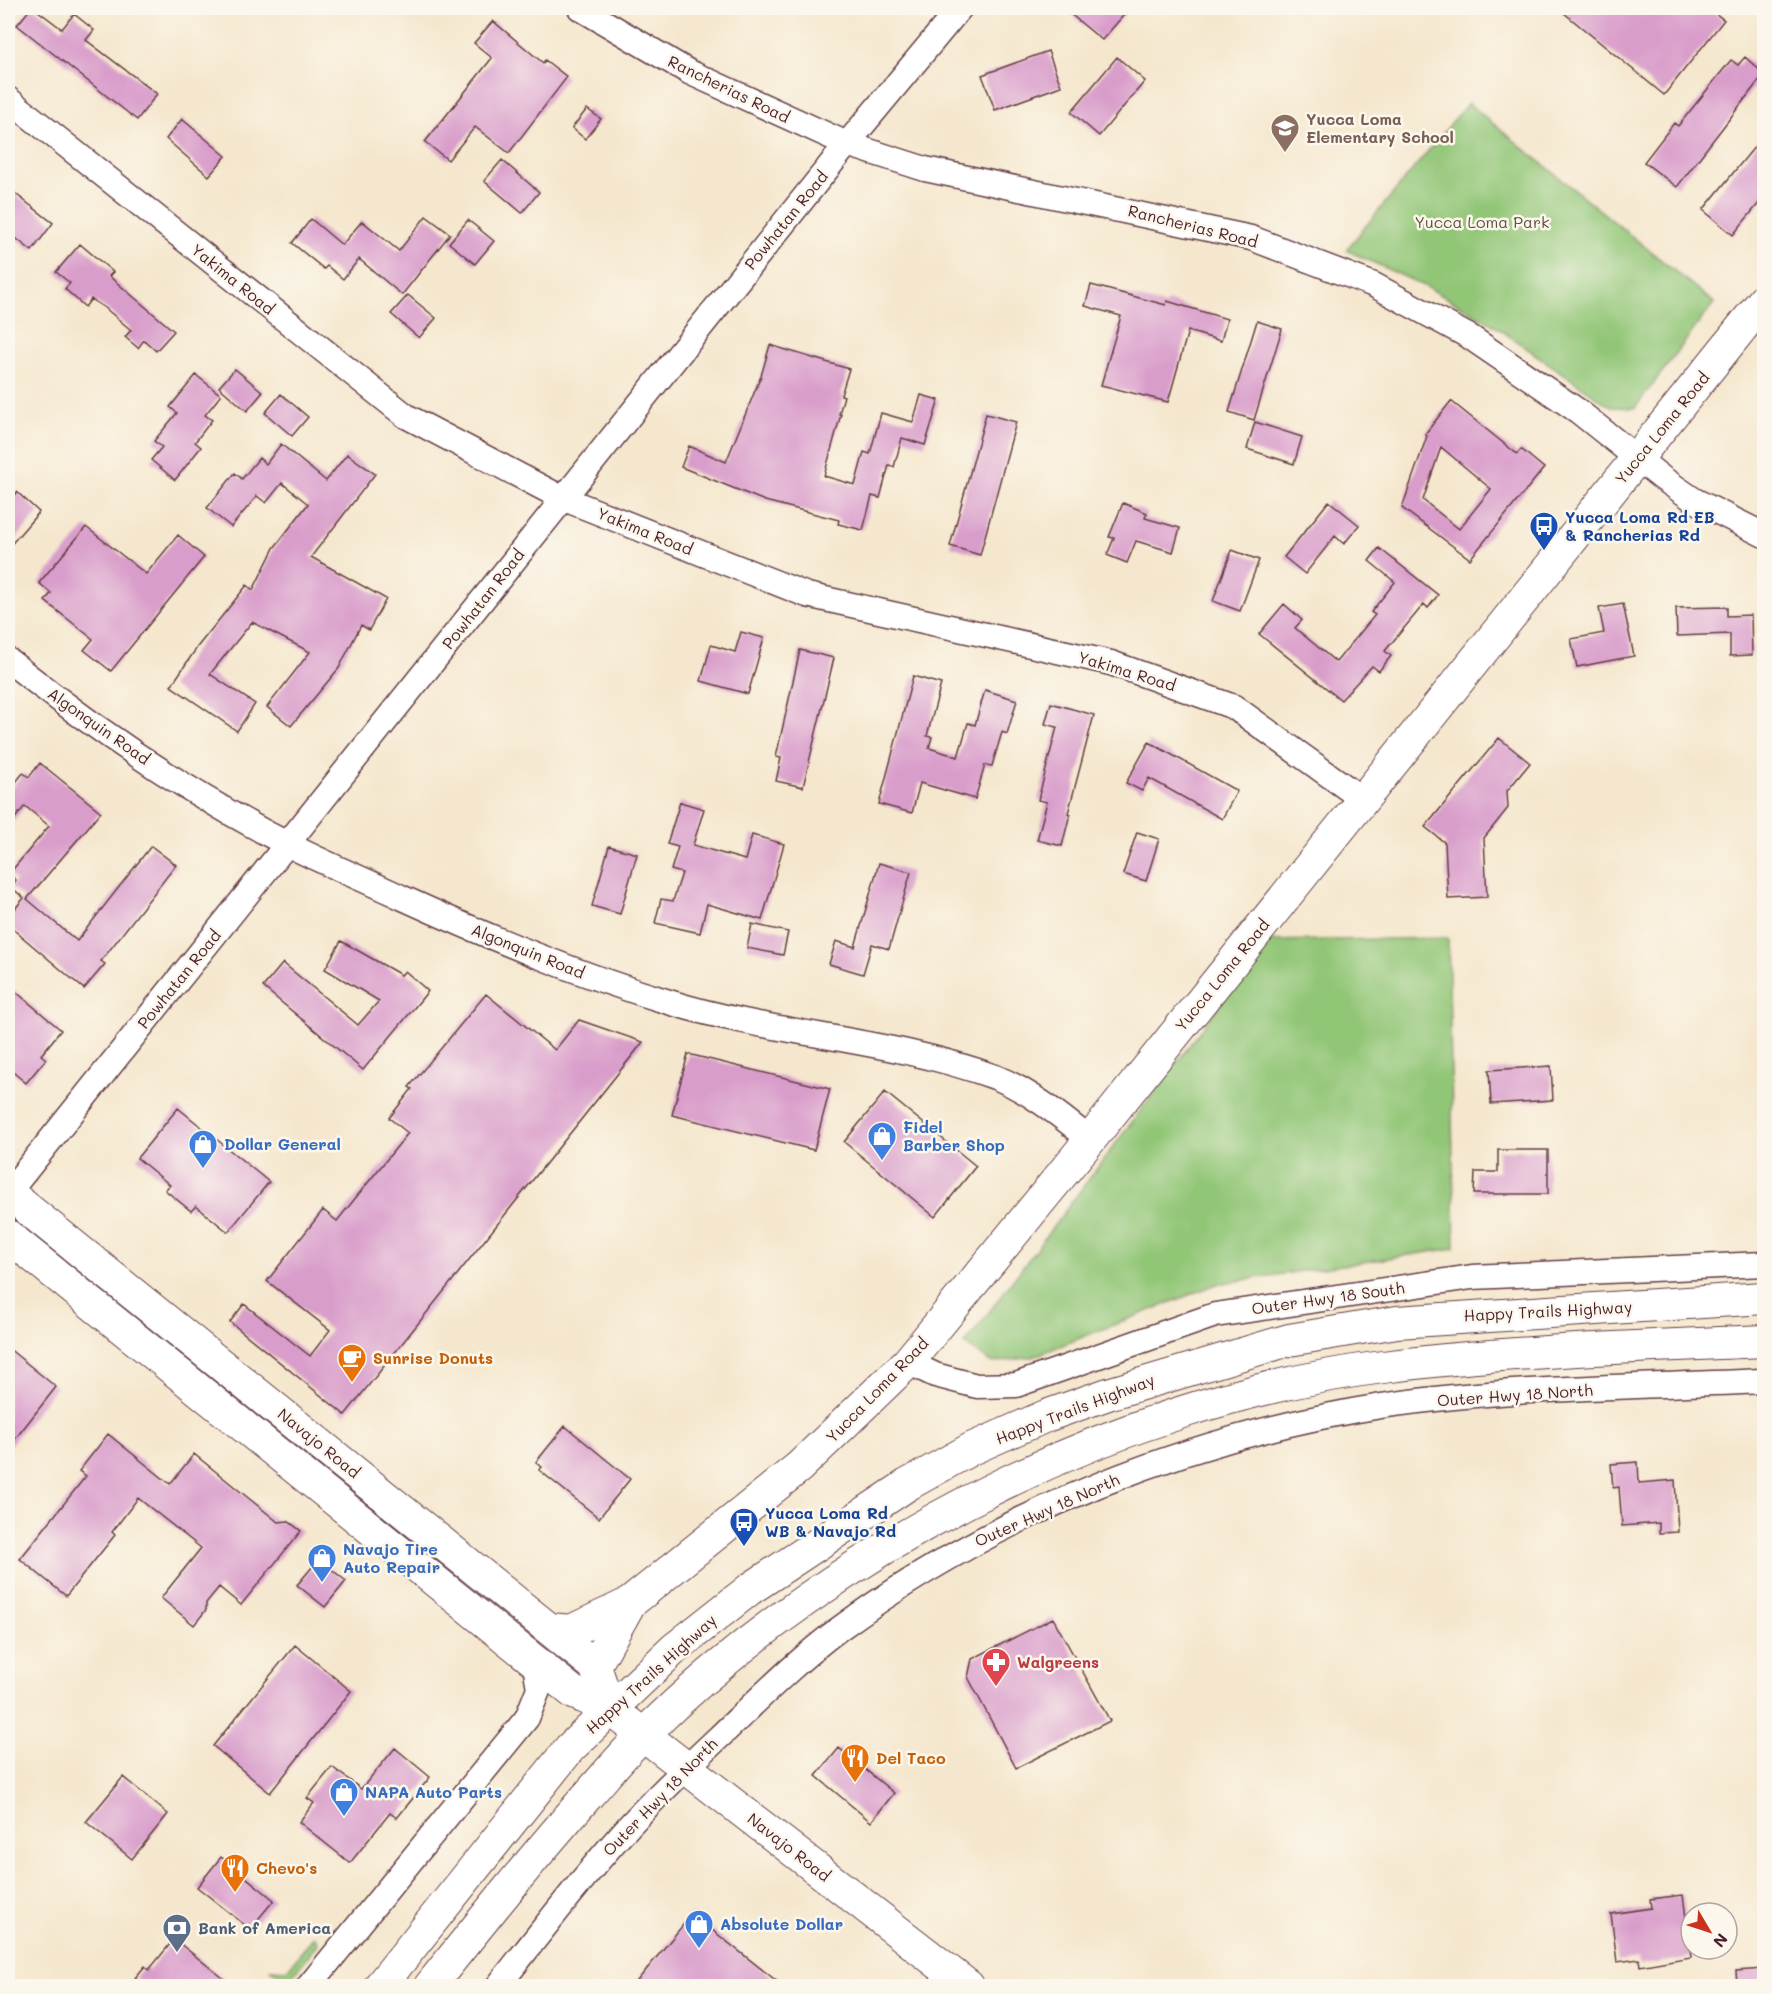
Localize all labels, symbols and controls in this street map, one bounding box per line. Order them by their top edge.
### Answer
street label: Rancherias Road [665,50,794,127]
place label: Yucca Loma Elementary School [1306,108,1454,147]
school or university icon: Yucca Loma Elementary School [1269,112,1301,154]
street label: Powhatan Road [739,166,832,274]
street label: Rancherias Road [1126,199,1260,252]
park label: Yucca Loma Park [1414,211,1550,232]
street label: Yakima Road [187,238,279,319]
street label: Yucca Loma Road [1610,367,1713,488]
street label: Yakima Road [594,502,696,559]
place label: Yucca Loma Rd EB & Rancherias Rd [1565,506,1715,545]
bus stop icon: Yucca Loma Rd EB & Rancherias Rd [1528,510,1560,552]
street label: Powhatan Road [437,544,528,653]
street label: Yakima Road [1076,646,1179,695]
street label: Algonquin Road [44,682,155,769]
street label: Yucca Loma Road [1170,914,1273,1035]
street label: Algonquin Road [468,918,588,983]
street label: Powhatan Road [132,925,225,1033]
place label: Fidel Barber Shop [903,1116,1005,1155]
shop icon: Fidel Barber Shop [866,1120,898,1162]
shop icon: Dollar General [187,1128,219,1170]
place label: Dollar General [224,1133,341,1154]
street label: Outer Hwy 18 South [1250,1276,1406,1319]
street label: Happy Trails Highway [1463,1296,1633,1325]
street label: Yucca Loma Road [821,1332,932,1447]
cafe icon: Sunrise Donuts [336,1342,368,1384]
place label: Sunrise Donuts [373,1347,493,1368]
street label: Happy Trails Highway [992,1369,1157,1449]
street label: Outer Hwy 18 North [1436,1379,1594,1410]
street label: Navajo Road [274,1403,365,1482]
street label: Outer Hwy 18 North [971,1468,1122,1551]
place label: Yucca Loma Rd WB & Navajo Rd [765,1502,896,1541]
bus stop icon: Yucca Loma Rd WB & Navajo Rd [728,1506,760,1548]
place label: Navajo Tire Auto Repair [343,1538,440,1577]
shop icon: Navajo Tire Auto Repair [306,1542,338,1584]
street label: Happy Trails Highway [581,1609,720,1738]
pharmacy icon: Walgreens [980,1646,1012,1688]
place label: Walgreens [1017,1651,1099,1672]
street label: Outer Hwy 18 North [598,1733,721,1860]
restaurant icon: Del Taco [839,1742,871,1784]
place label: Del Taco [876,1747,946,1768]
shop icon: NAPA Auto Parts [328,1776,360,1818]
place label: NAPA Auto Parts [365,1781,502,1802]
street label: Navajo Road [743,1808,835,1886]
restaurant icon: Chevo's [219,1852,251,1894]
place label: Chevo's [256,1857,317,1878]
north arrow [1679,1901,1739,1961]
shop icon: Absolute Dollar [683,1908,715,1950]
bank icon: Bank of America [161,1912,193,1954]
place label: Absolute Dollar [720,1913,843,1934]
place label: Bank of America [198,1917,331,1938]
text: N [1709,1929,1733,1952]

